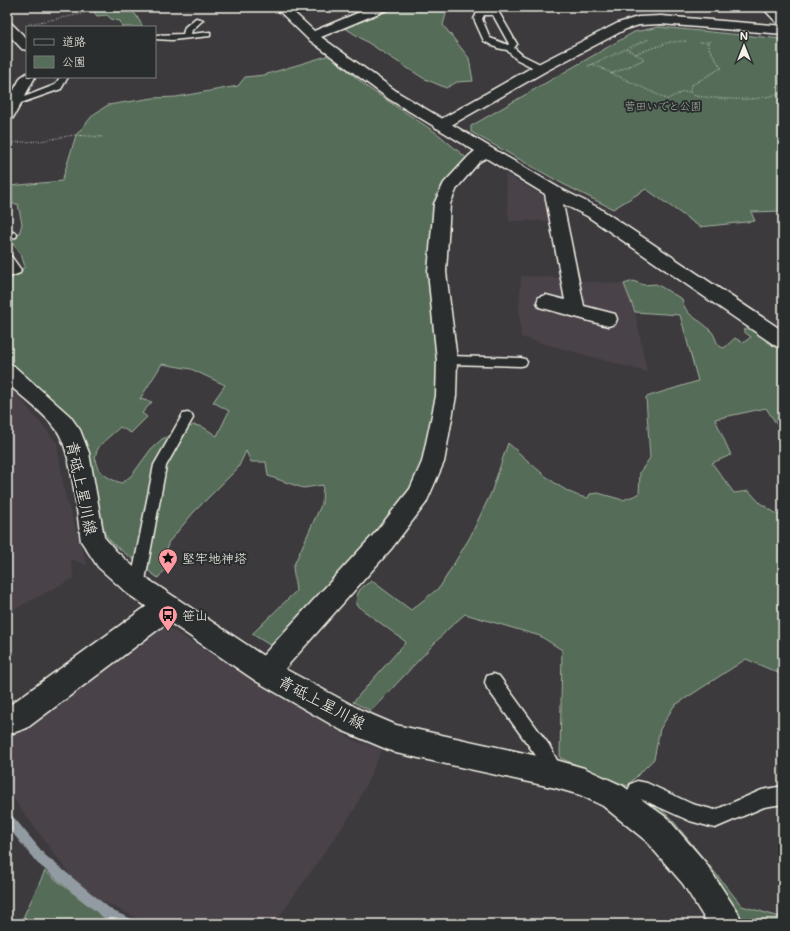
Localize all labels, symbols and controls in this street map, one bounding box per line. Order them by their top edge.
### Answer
legend [26,26,156,78]
north arrow [724,26,764,66]
text: N [740,28,748,43]
text: 道路 [62,33,86,49]
text: 公園 [62,53,86,69]
park label: 菅田いでと公園 [625,98,701,113]
street label: 青砥上星川線 [62,439,103,537]
place icon: 堅牢地神塔 [157,547,179,575]
place label: 堅牢地神塔 [182,549,247,566]
bus stop icon: 笹山 [157,604,179,632]
place label: 笹山 [182,606,208,623]
street label: 青砥上星川線 [275,670,370,733]

